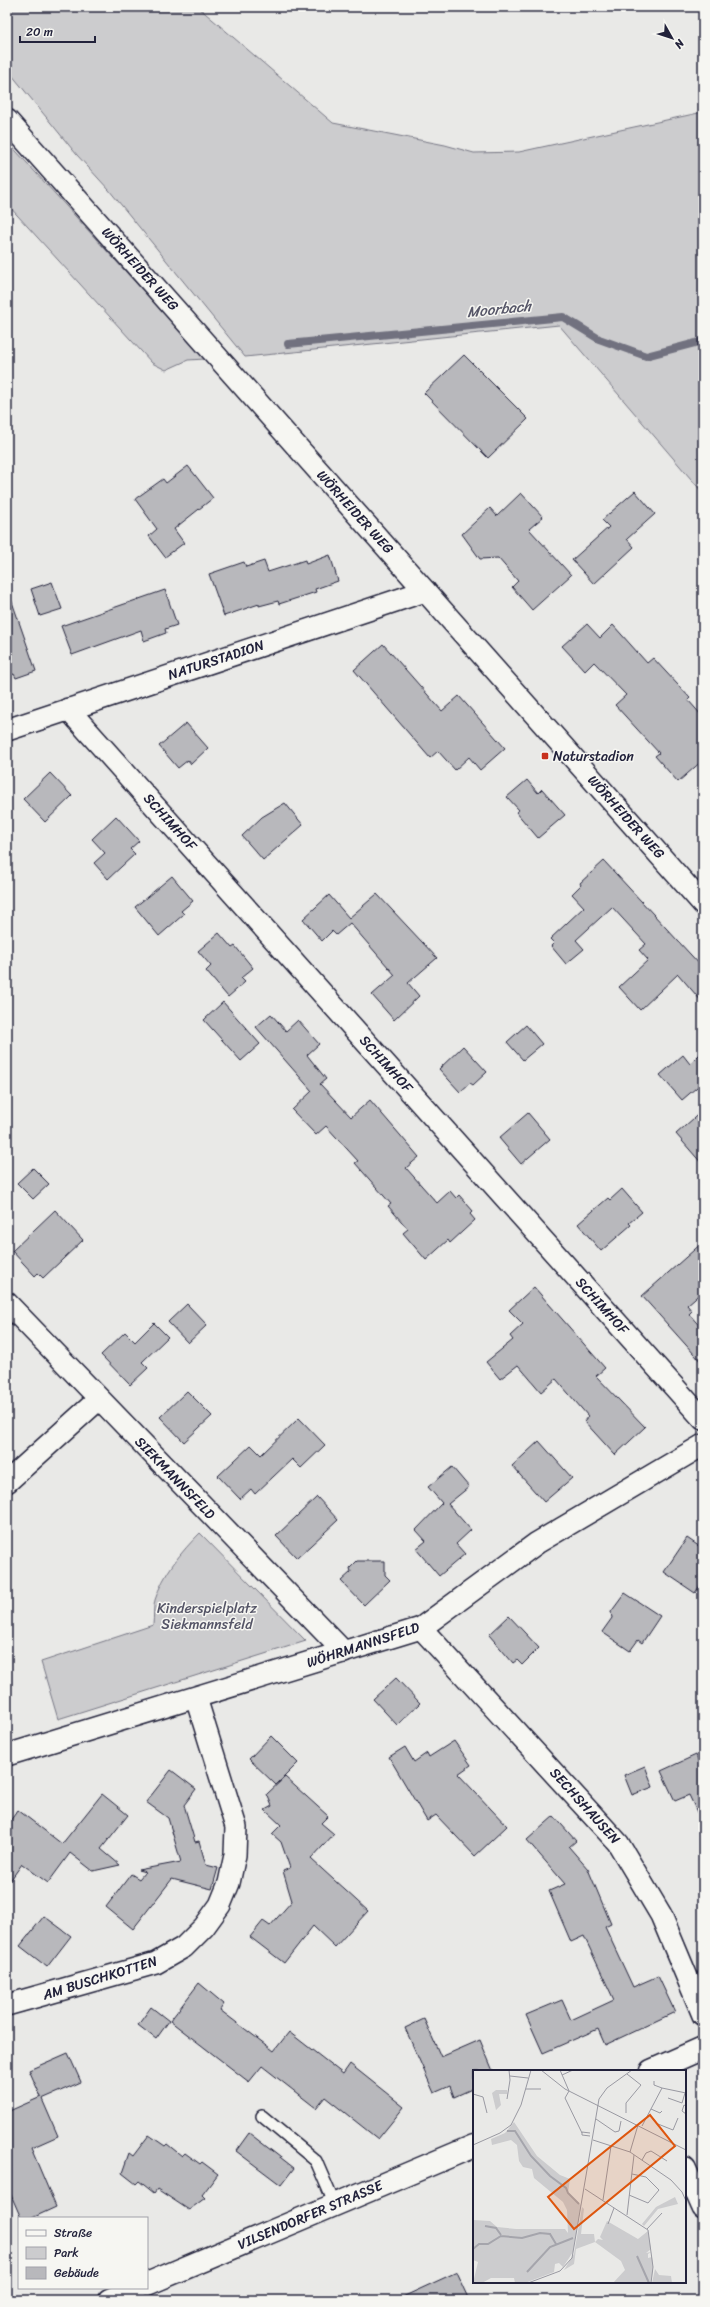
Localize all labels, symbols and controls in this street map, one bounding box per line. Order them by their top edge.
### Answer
scale bar [20,18,95,44]
north arrow [652,18,692,58]
text: 20 m [26,21,53,43]
text: N [669,34,690,53]
street label: WÖRHEIDER WEG [95,221,185,317]
water label: Moorbach [466,293,534,325]
street label: WÖRHEIDER WEG [310,464,400,560]
street label: NATURSTADION [165,633,268,687]
place label: Naturstadion [553,744,634,769]
marker: Naturstadion [540,751,550,761]
street label: WÖRHEIDER WEG [581,769,671,865]
street label: SCHIMHOF [137,787,204,858]
street label: SCHIMHOF [353,1029,420,1100]
street label: SCHIMHOF [569,1271,636,1342]
street label: SIEKMANNSFELD [128,1430,222,1526]
park label: Kinderspielplatz Siekmannsfeld [157,1596,257,1637]
street label: WÖHRMANNSFELD [303,1615,423,1675]
street label: SECHSHAUSEN [543,1762,627,1851]
street label: AM BUSCHKOTTEN [39,1949,161,2008]
inset map [473,2070,686,2283]
street label: VILSENDORFER STRASSE [234,2173,388,2257]
legend [18,2217,148,2289]
text: Straße [54,2222,92,2244]
text: Park [54,2242,79,2264]
text: Gebäude [54,2262,99,2284]

